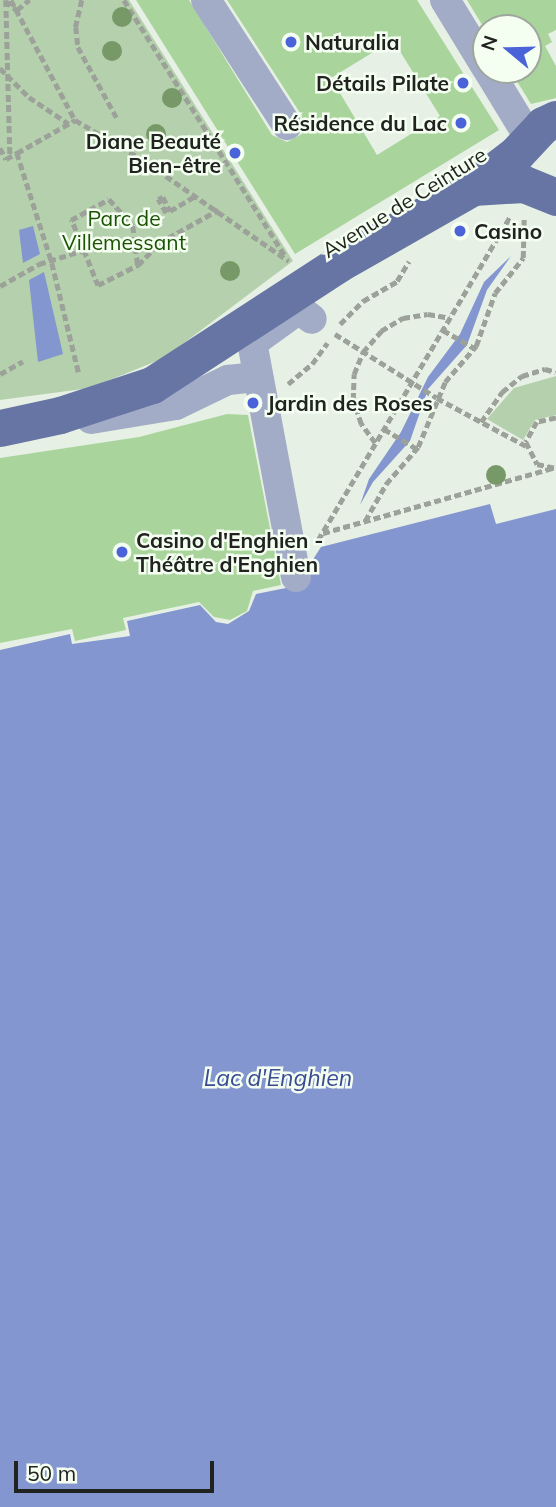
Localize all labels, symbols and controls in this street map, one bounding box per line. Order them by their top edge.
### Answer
north arrow [472,14,542,84]
place label: Naturalia [305,29,399,55]
text: N [475,32,503,54]
marker: Naturalia [283,34,299,50]
place label: Détails Pilate [316,70,449,96]
marker: Détails Pilate [455,75,471,91]
place label: Résidence du Lac [274,110,447,136]
marker: Résidence du Lac [453,115,469,131]
place label: Diane Beauté Bien-être [86,128,221,178]
street label: Avenue de Ceinture [317,141,491,263]
marker: Diane Beauté Bien-être [227,145,243,161]
park label: Parc de Villemessant [62,205,186,255]
place label: Casino [474,218,542,244]
marker: Casino [452,223,468,239]
place label: Jardin des Roses [267,390,433,416]
marker: Jardin des Roses [245,395,261,411]
place label: Casino d'Enghien - Théâtre d'Enghien [136,527,323,577]
marker: Casino d'Enghien - Théâtre d'Enghien [114,544,130,560]
water label: Lac d'Enghien [204,1064,352,1092]
scale bar [18,1448,217,1492]
text: 50 m [27,1460,76,1486]

